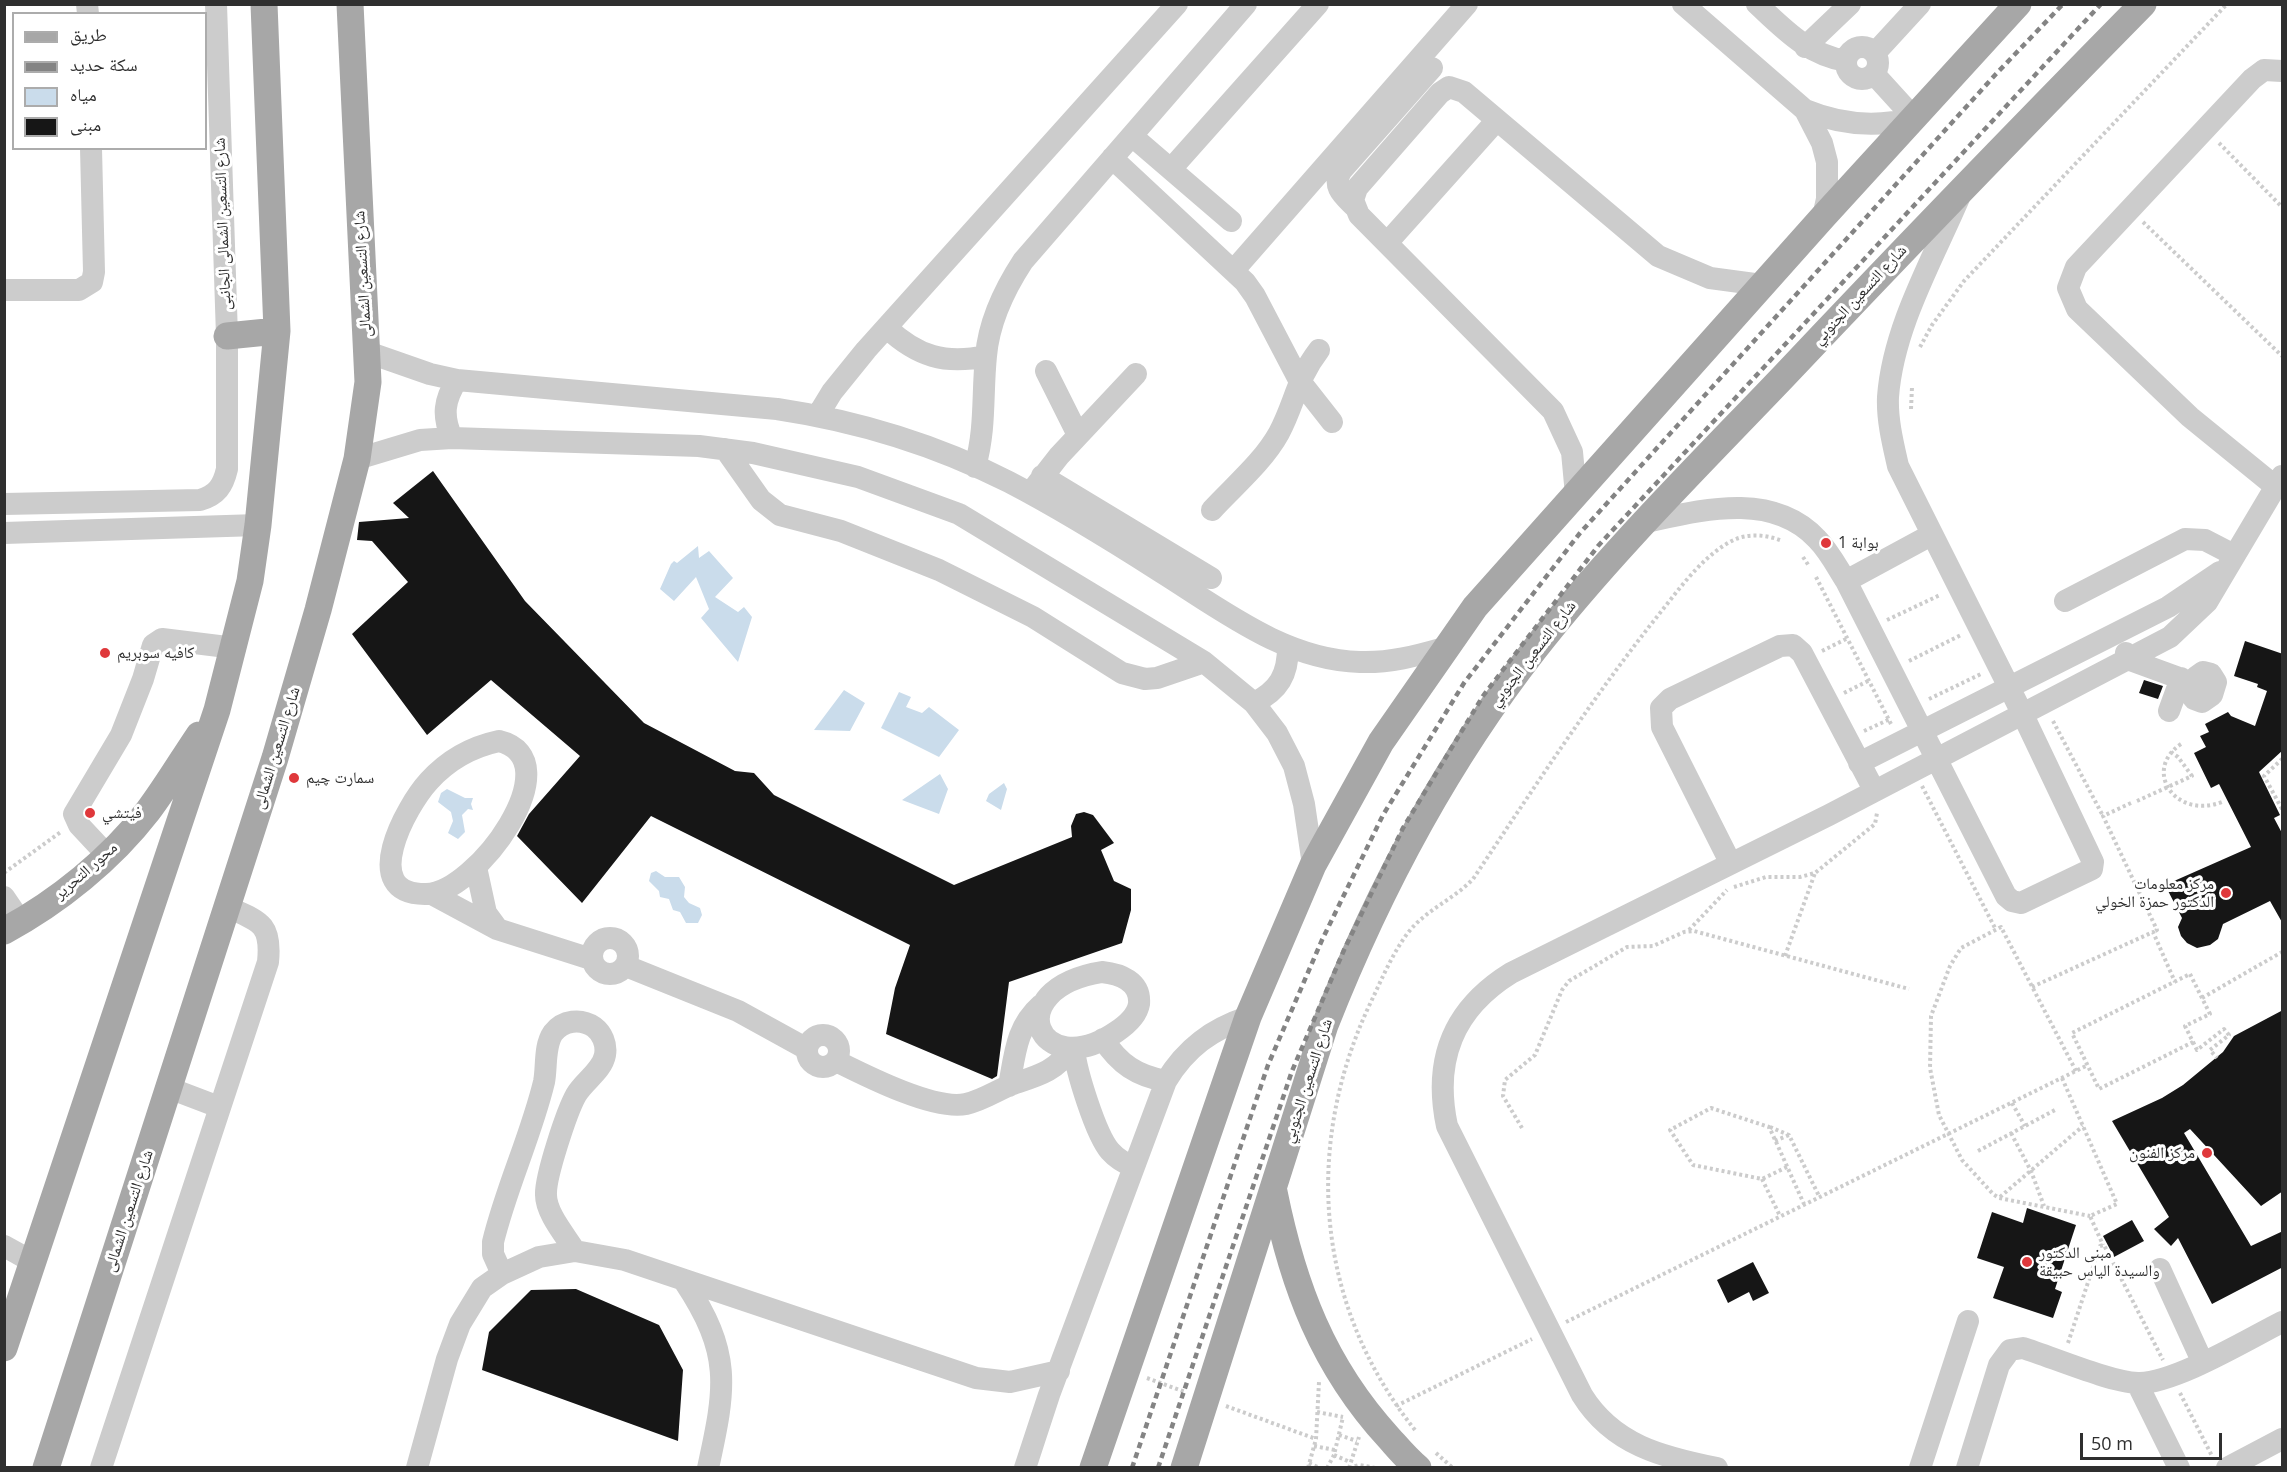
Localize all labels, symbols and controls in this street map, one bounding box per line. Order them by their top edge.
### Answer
legend [12,12,207,150]
text: طريق [70,22,107,46]
text: سكة حديد [70,52,138,76]
text: مياه [70,82,97,106]
text: مبنى [70,112,101,136]
street label: شارع التسعين الشمالى الجانبى [210,137,236,311]
street label: شارع التسعين الشمالى [350,210,376,338]
street label: شارع التسعين الجنوبي [1809,241,1911,349]
place label: بوابة 1 [1838,533,1879,553]
marker: بوابة 1 [1819,536,1833,550]
street label: شارع التسعين الجنوبي [1486,597,1580,711]
place label: كافيه سوبريم [117,643,194,663]
marker: كافيه سوبريم [98,646,112,660]
street label: شارع التسعين الشمالى [249,685,305,811]
place label: سمارت چيم [306,768,374,788]
marker: سمارت چيم [287,771,301,785]
place label: فيتشي [102,803,142,823]
marker: فيتشي [83,806,97,820]
street label: محور التحرير [50,838,122,904]
place label: مركز معلومات الدكتور حمزة الخولي [2095,874,2214,912]
marker: مركز معلومات الدكتور حمزة الخولي [2219,886,2233,900]
street label: شارع التسعين الجنوبي [1279,1016,1337,1146]
place label: مركز الفنون [2129,1143,2195,1163]
marker: مركز الفنون [2200,1146,2214,1160]
street label: شارع التسعين الشمالى [100,1148,158,1274]
place label: مبنى الدكتور والسيدة الياس حبيقة [2039,1243,2160,1281]
marker: مبنى الدكتور والسيدة الياس حبيقة [2020,1255,2034,1269]
scale bar [2083,1421,2226,1459]
text: 50 m [2091,1431,2133,1455]

